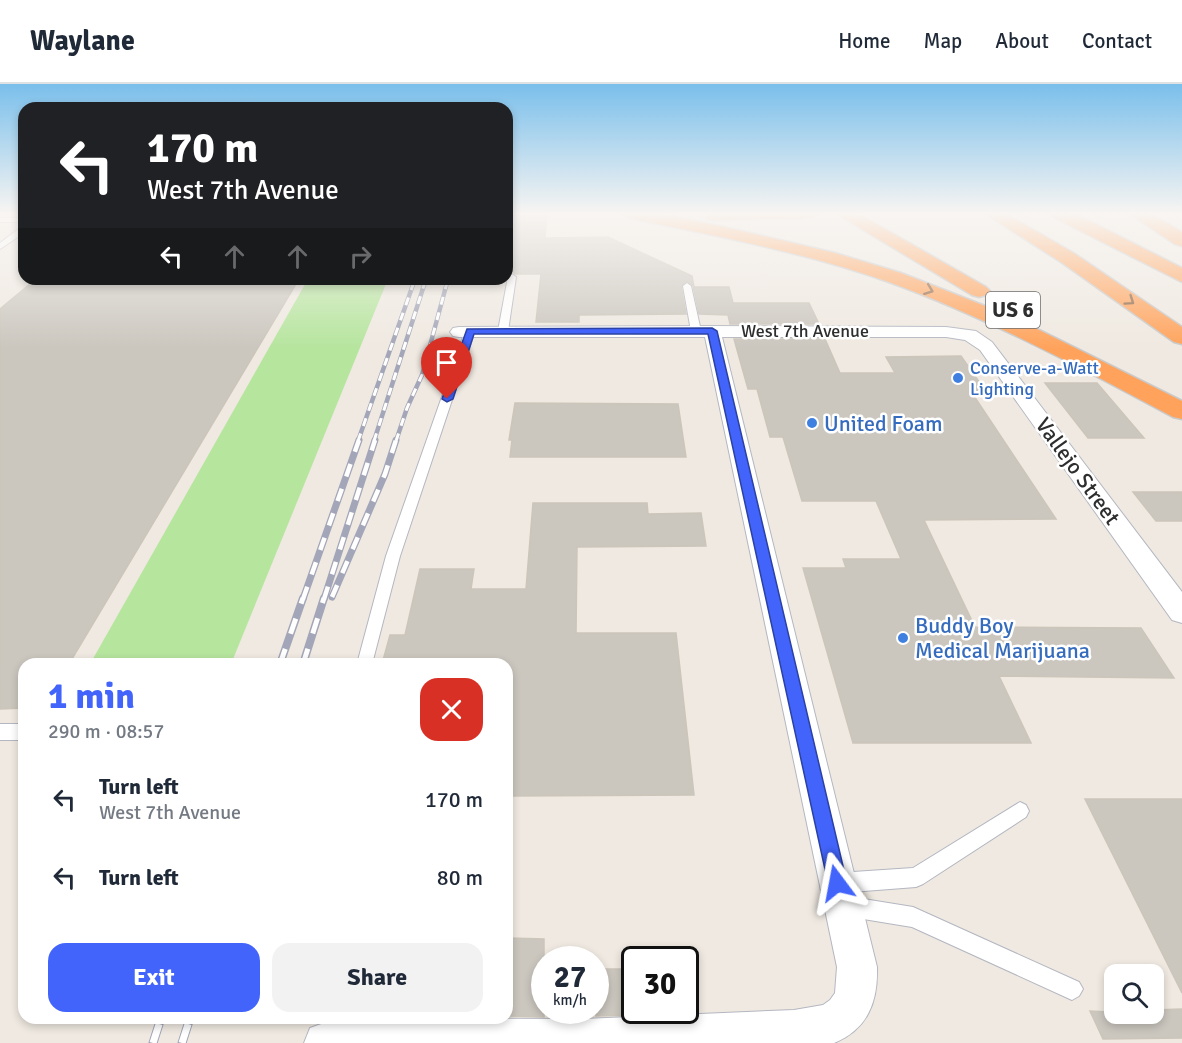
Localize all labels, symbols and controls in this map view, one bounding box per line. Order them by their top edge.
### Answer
text: Waylane [30,24,135,58]
text: Home [838,28,891,54]
text: Map [924,28,962,54]
text: About [995,28,1049,54]
text: Contact [1082,28,1152,54]
text: 170 m [147,123,258,174]
icon: left [48,126,126,204]
text: West 7th Avenue [147,174,339,207]
icon: left [155,240,188,273]
icon: ahead [218,240,251,273]
icon: ahead [281,240,314,273]
icon: right [344,240,377,273]
one-way arrow [923,283,934,295]
road number: US 6 [986,292,1040,328]
one-way arrow [1124,293,1135,304]
street label: West 7th Avenue [741,320,869,342]
pin [421,337,472,399]
icon: arrive [430,346,463,379]
place label: Conserve-a-Watt Lighting [970,357,1099,400]
marker: Conserve-a-Watt Lighting [951,371,965,385]
place label: United Foam [824,410,943,437]
street label: Vallejo Street [1030,412,1126,530]
marker: United Foam [805,416,819,430]
place label: Buddy Boy Medical Marijuana [915,612,1090,664]
marker: Buddy Boy Medical Marijuana [896,631,910,645]
text: 1 min [48,674,135,719]
button: close [420,678,483,741]
text: 290 m · 08:57 [48,719,164,744]
text: Turn left [99,773,179,800]
icon: left [48,783,81,816]
text: 170 m [425,786,483,813]
text: West 7th Avenue [99,800,241,825]
position arrow [805,851,869,915]
icon: left [48,861,81,894]
text: Turn left [99,864,179,891]
text: 80 m [437,864,483,891]
button: Exit [48,943,260,1012]
button: Share [272,943,483,1012]
speed limit sign: 30 [621,946,699,1024]
text: 27 [554,959,586,996]
map controls [1104,964,1164,1024]
button: search [1104,964,1164,1024]
text: km/h [553,991,587,1009]

